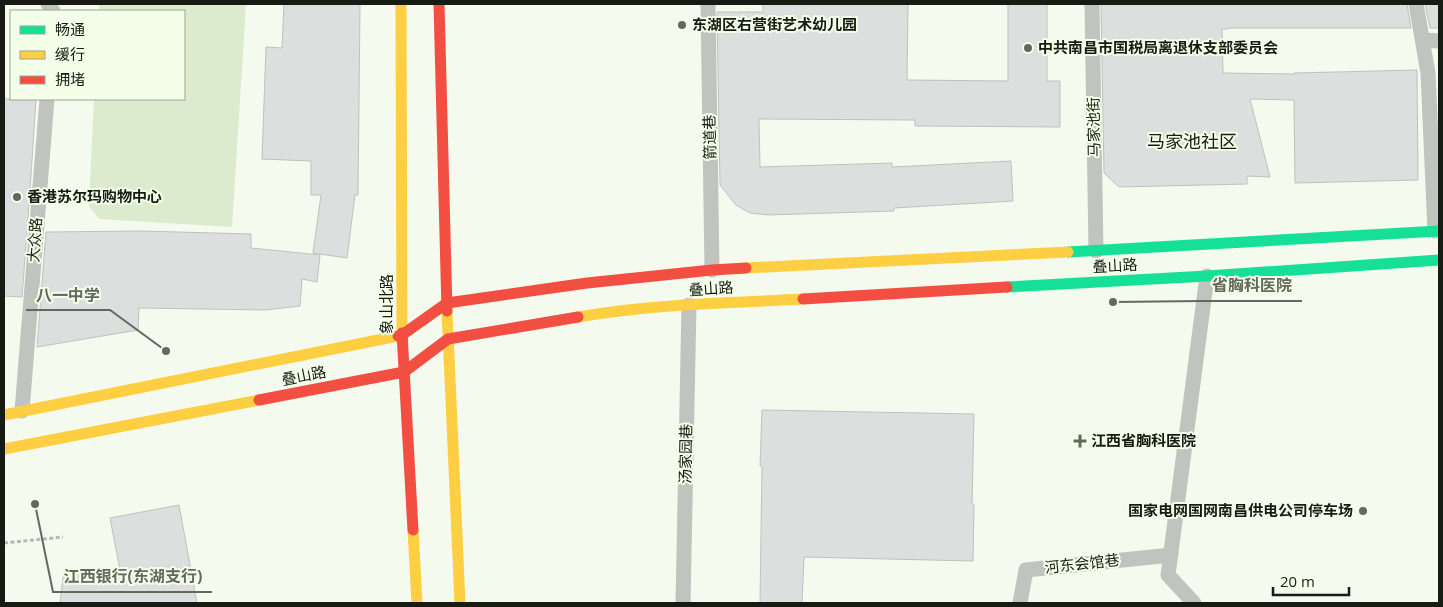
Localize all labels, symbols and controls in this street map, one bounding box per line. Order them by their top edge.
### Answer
legend [10,10,185,100]
place label: 东湖区右营街艺术幼儿园 [692,14,857,34]
text: 畅通 [55,19,85,39]
marker: 东湖区右营街艺术幼儿园 [676,19,688,31]
place label: 中共南昌市国税局离退休支部委员会 [1038,37,1278,57]
marker: 中共南昌市国税局离退休支部委员会 [1022,42,1034,54]
text: 缓行 [55,44,85,64]
text: 拥堵 [55,69,85,89]
street label: 马家池街 [1082,97,1104,157]
street label: 箭道巷 [699,114,719,160]
district label: 马家池社区 [1147,129,1237,153]
place label: 香港苏尔玛购物中心 [27,186,162,206]
marker: 香港苏尔玛购物中心 [11,191,23,203]
street label: 大众路 [22,217,46,263]
street label: 叠山路 [1092,254,1138,276]
callout: 省胸科医院 [1202,270,1302,301]
street label: 象山北路 [376,274,396,334]
text: 省胸科医院 [1212,274,1292,296]
street label: 叠山路 [688,276,734,300]
callout: 八一中学 [26,279,110,310]
text: 八一中学 [36,284,100,306]
street label: 叠山路 [280,361,328,389]
street label: 汤家园巷 [674,424,696,484]
place label: 江西省胸科医院 [1091,430,1196,450]
marker: 江西省胸科医院 [1073,434,1087,448]
place label: 国家电网国网南昌供电公司停车场 [1128,500,1353,520]
marker: 国家电网国网南昌供电公司停车场 [1357,505,1369,517]
street label: 河东会馆巷 [1044,549,1120,577]
callout: 江西银行(东湖支行) [53,561,212,592]
scale bar [1273,564,1349,596]
text: 江西银行(东湖支行) [64,565,202,587]
text: 20 m [1280,571,1315,591]

